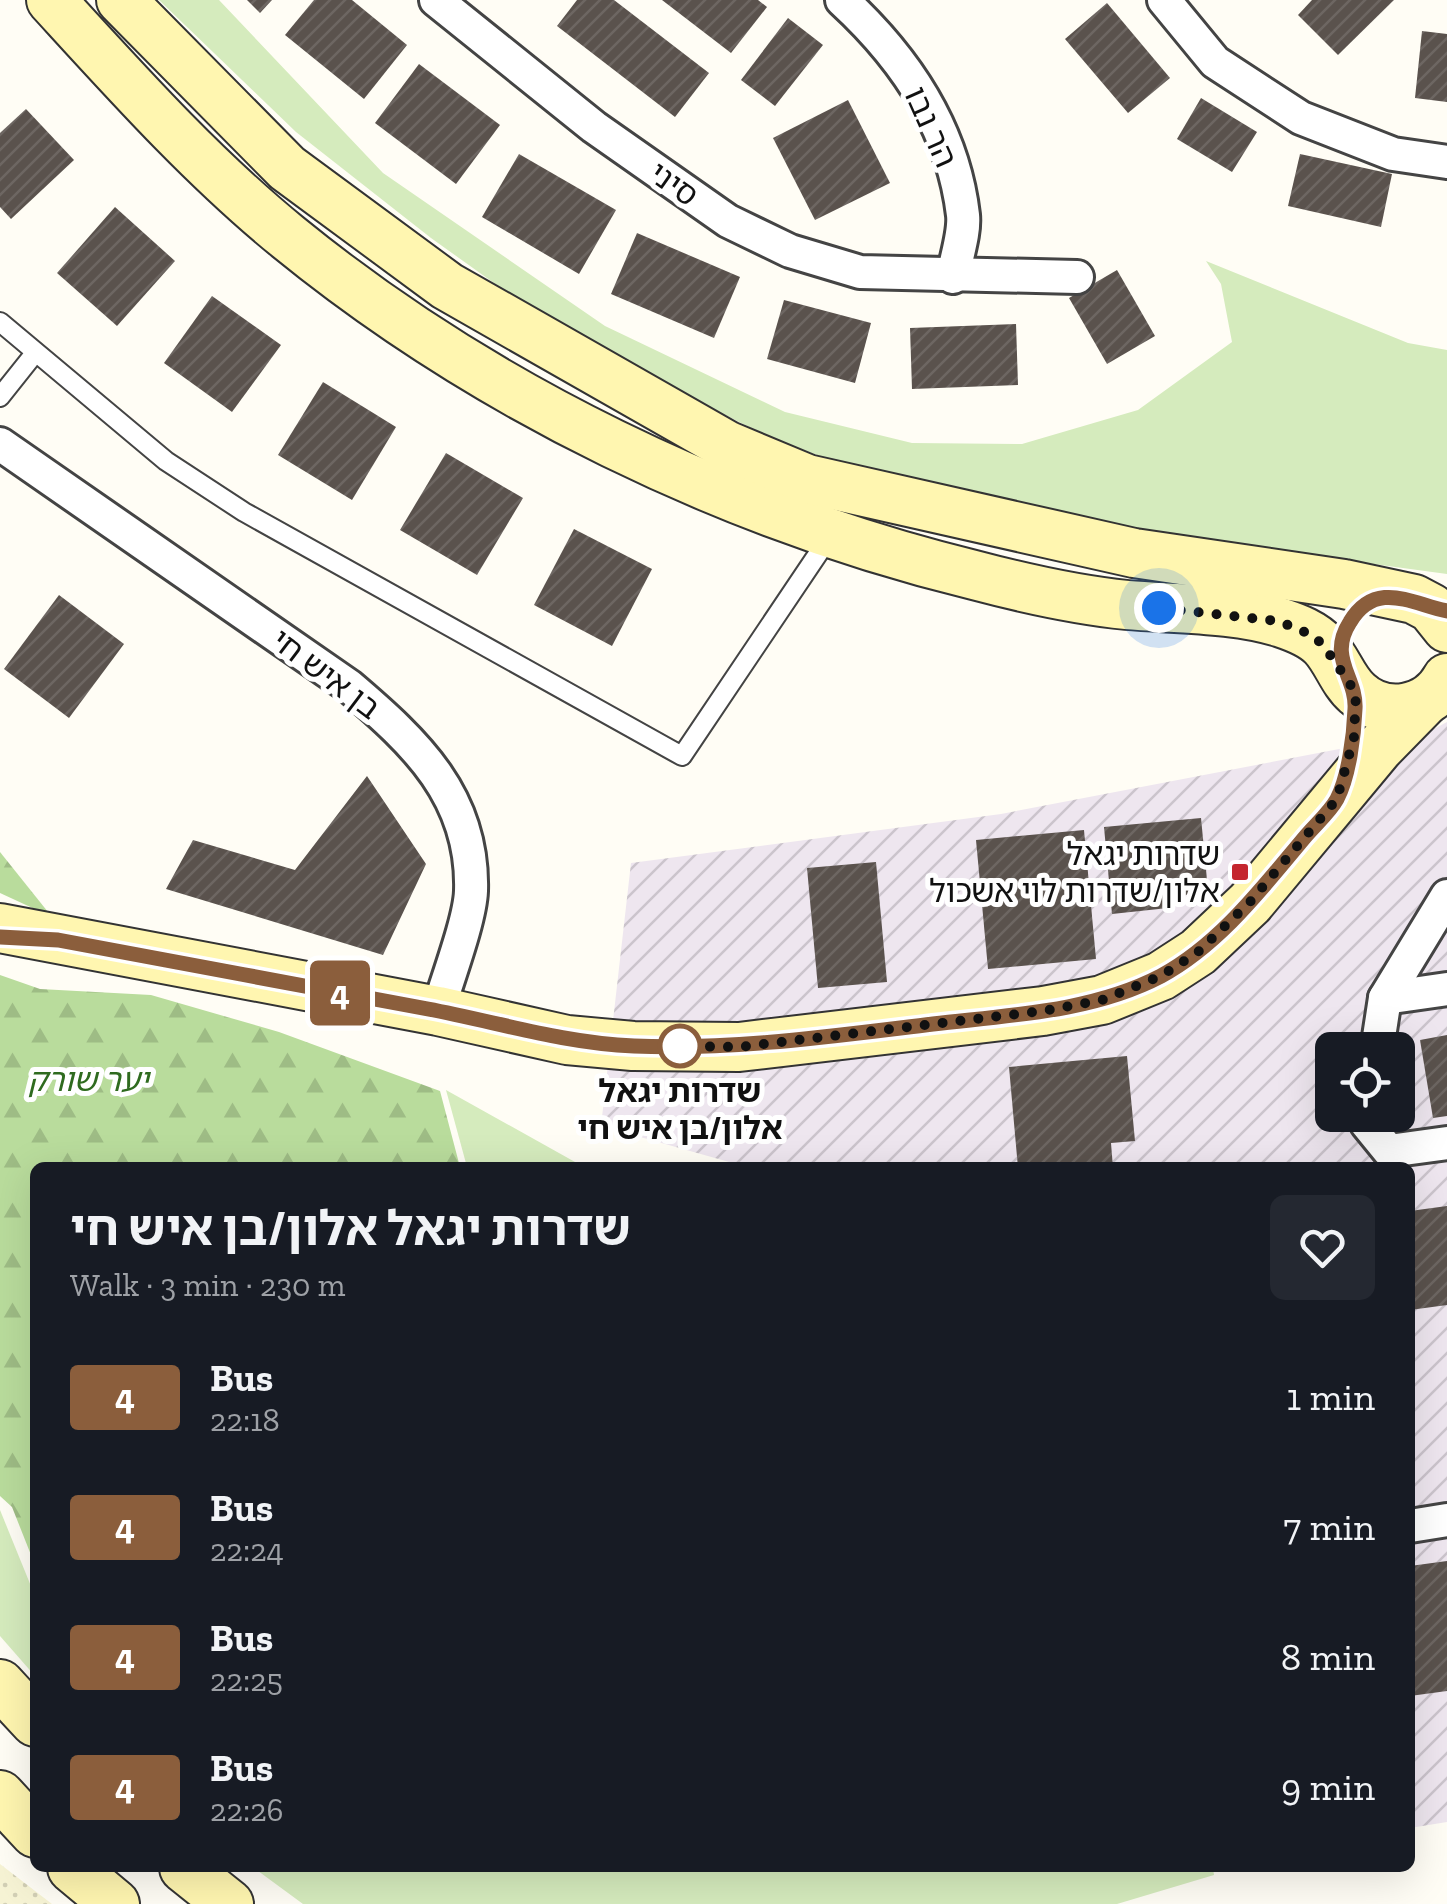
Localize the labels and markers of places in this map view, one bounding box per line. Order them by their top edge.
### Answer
place label: שדרות יגאל אלון/שדרות לוי אשכול [929,835,1220,910]
marker: שדרות יגאל אלון/שדרות לוי אשכול [1229,861,1251,883]
marker: שדרות יגאל אלון/בן איש חי [659,1025,701,1067]
place label: שדרות יגאל אלון/בן איש חי [577,1072,783,1147]

